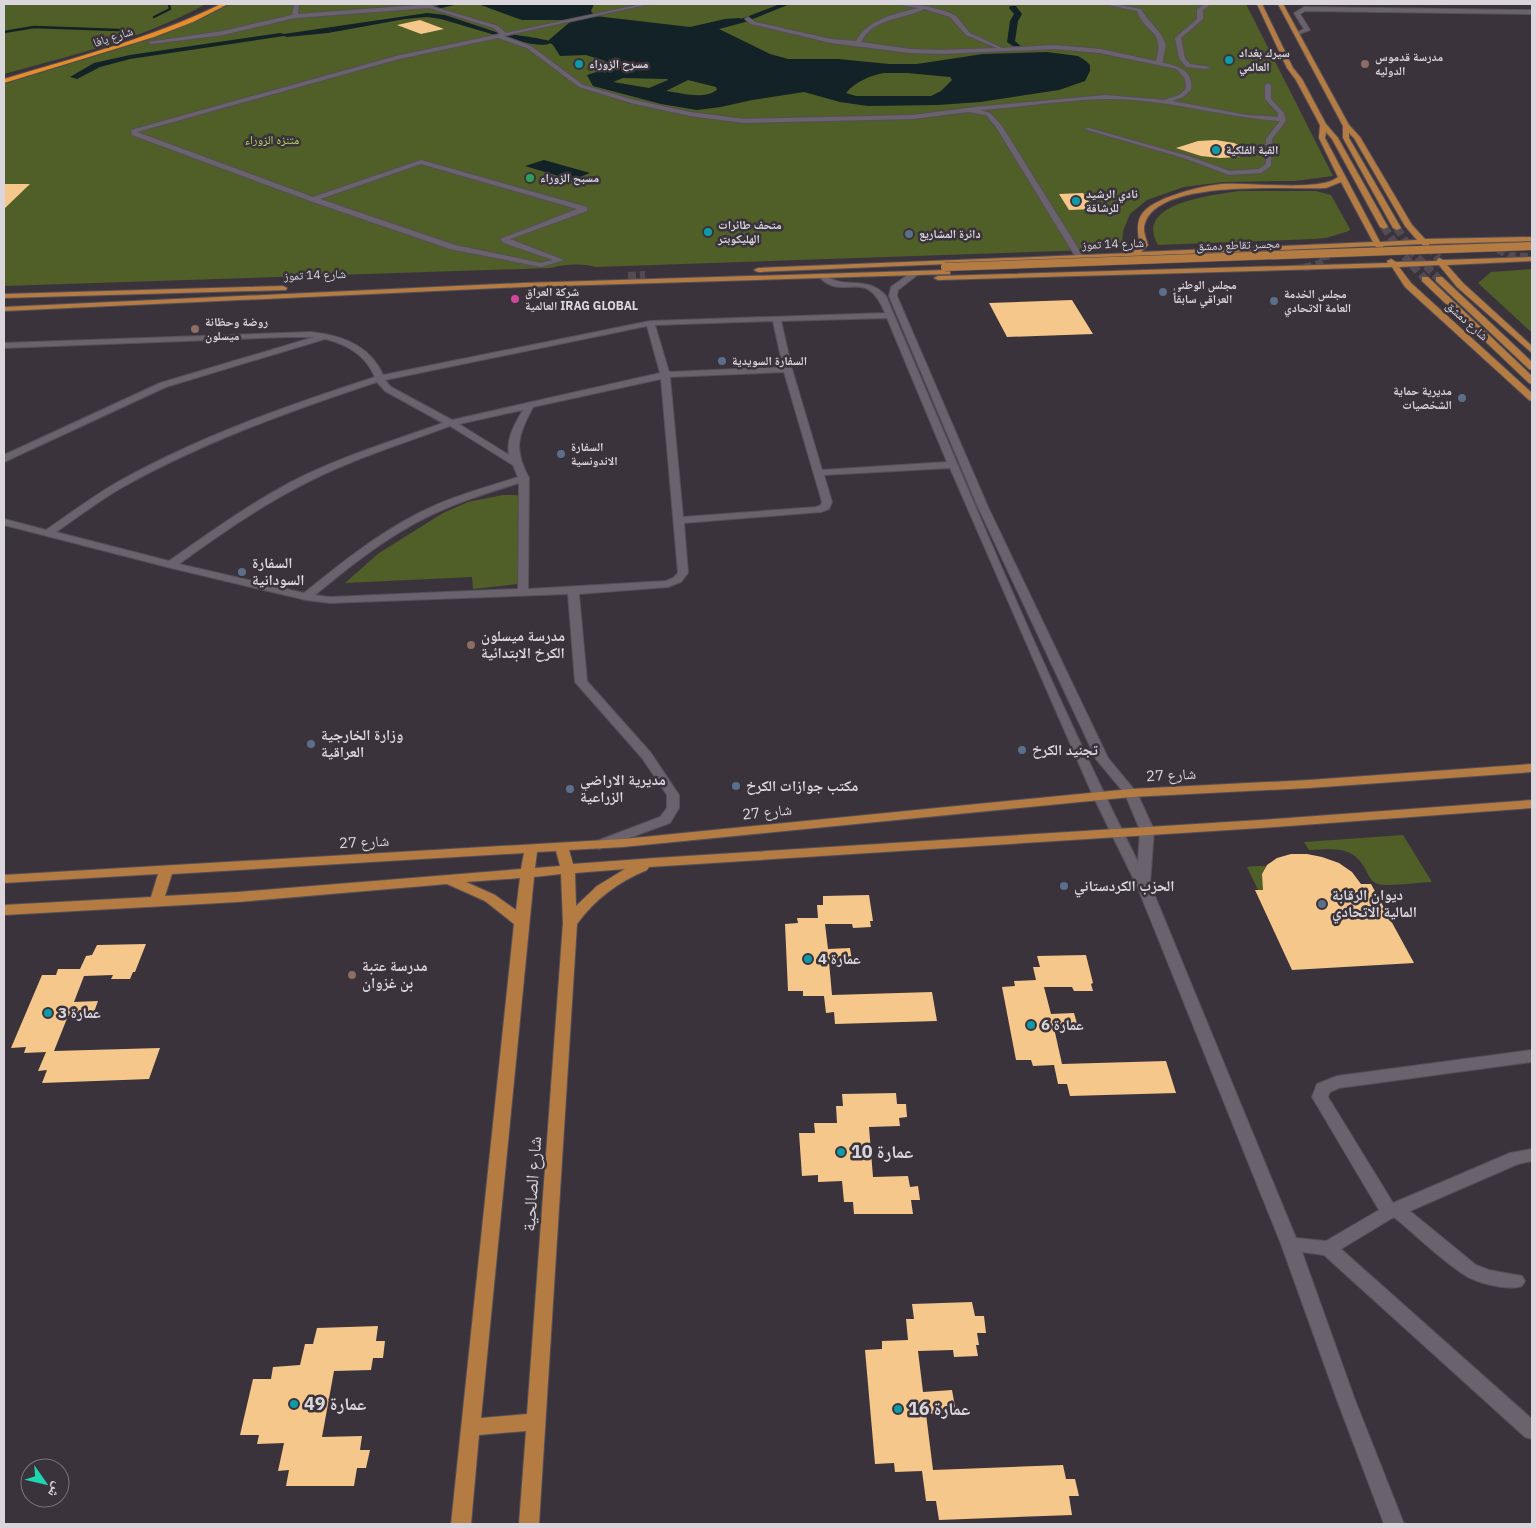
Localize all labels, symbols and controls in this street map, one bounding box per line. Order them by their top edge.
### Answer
street label: شارع يافا [91,23,135,51]
place label: سيرك بغداد العالمي [1239,45,1290,77]
place label: مدرسة قدموس الدوليه [1375,49,1443,78]
marker: سيرك بغداد العالمي [1223,54,1235,66]
place label: مسرح الزوراء [589,56,649,72]
marker: مسرح الزوراء [573,58,585,70]
marker: مدرسة قدموس الدوليه [1359,58,1371,70]
park label: متنزه الزوراء [245,132,299,147]
place label: القبة الفلكية [1226,142,1278,157]
marker: القبة الفلكية [1210,144,1222,156]
place label: مسبح الزوراء [540,170,599,186]
marker: مسبح الزوراء [524,172,536,184]
place label: نادي الرشيد للرشاقة [1086,186,1138,215]
marker: نادي الرشيد للرشاقة [1070,195,1082,207]
place label: متحف طائرات الهليكوبتر [717,217,782,246]
marker: متحف طائرات الهليكوبتر [702,226,714,238]
place label: دائرة المشاريع [919,226,981,242]
marker: دائرة المشاريع [903,228,915,240]
street label: شارع 14 تموز [1081,235,1144,253]
street label: مجسر تقاطع دمشق [1196,236,1280,254]
street label: شارع 14 تموز [283,266,346,284]
place label: مجلس الوطني العراقي سابقاً [1173,277,1237,309]
place label: شركة العراق العالمية IRAG GLOBAL [525,284,638,313]
marker: مجلس الوطني العراقي سابقاً [1157,286,1169,298]
place label: مجلس الخدمة العامة الاتحادي [1284,286,1351,318]
marker: شركة العراق العالمية IRAG GLOBAL [509,293,521,305]
marker: مجلس الخدمة العامة الاتحادي [1268,295,1280,307]
street label: شارع دمشق [1442,298,1492,344]
place label: روضة وحظانة ميسلون [205,314,269,344]
marker: روضة وحظانة ميسلون [189,323,201,335]
place label: السفارة السويدية [732,353,807,368]
marker: السفارة السويدية [716,355,728,367]
place label: مديرية حماية الشخصيات [1393,383,1452,412]
marker: مديرية حماية الشخصيات [1456,392,1468,404]
place label: السفارة الاندونسية [571,439,618,468]
marker: السفارة الاندونسية [555,448,567,460]
place label: السفارة السودانية [252,553,305,589]
marker: السفارة السودانية [236,566,248,578]
place label: مدرسة ميسلون الكرخ الابتدائية [481,626,565,662]
marker: مدرسة ميسلون الكرخ الابتدائية [465,639,477,651]
place label: وزارة الخارجية العراقية [321,725,403,761]
marker: وزارة الخارجية العراقية [305,738,317,750]
place label: تجنيد الكرخ [1032,740,1098,759]
marker: تجنيد الكرخ [1016,744,1028,756]
street label: شارع 27 [1145,764,1197,786]
place label: مديرية الاراضي الزراعية [580,770,666,806]
place label: مكتب جوازات الكرخ [746,776,858,795]
marker: مكتب جوازات الكرخ [730,780,742,792]
marker: مديرية الاراضي الزراعية [564,783,576,795]
street label: شارع 27 [741,799,793,825]
street label: شارع 27 [338,831,390,853]
place label: الحزب الكردستاني [1074,876,1175,898]
marker: الحزب الكردستاني [1058,880,1070,892]
place label: ديوان الرقابة المالية الاتحادي [1332,885,1417,924]
marker: ديوان الرقابة المالية الاتحادي [1316,898,1328,910]
place label: عمارة 4 [818,949,861,968]
marker: عمارة 4 [802,953,814,965]
place label: مدرسة عتبة بن غزوان [362,956,428,992]
marker: مدرسة عتبة بن غزوان [346,969,358,981]
place label: عمارة 3 [58,1003,101,1022]
marker: عمارة 3 [42,1007,54,1019]
place label: عمارة 6 [1041,1015,1084,1034]
marker: عمارة 6 [1025,1019,1037,1031]
street label: شارع الصالحية [517,1136,546,1232]
place label: عمارة 10 [851,1140,913,1163]
marker: عمارة 10 [835,1146,847,1158]
place label: عمارة 49 [304,1392,366,1415]
place label: عمارة 16 [908,1397,970,1420]
marker: عمارة 49 [288,1398,300,1410]
marker: عمارة 16 [892,1403,904,1415]
north arrow [20,1458,70,1508]
text: ش [44,1479,67,1502]

